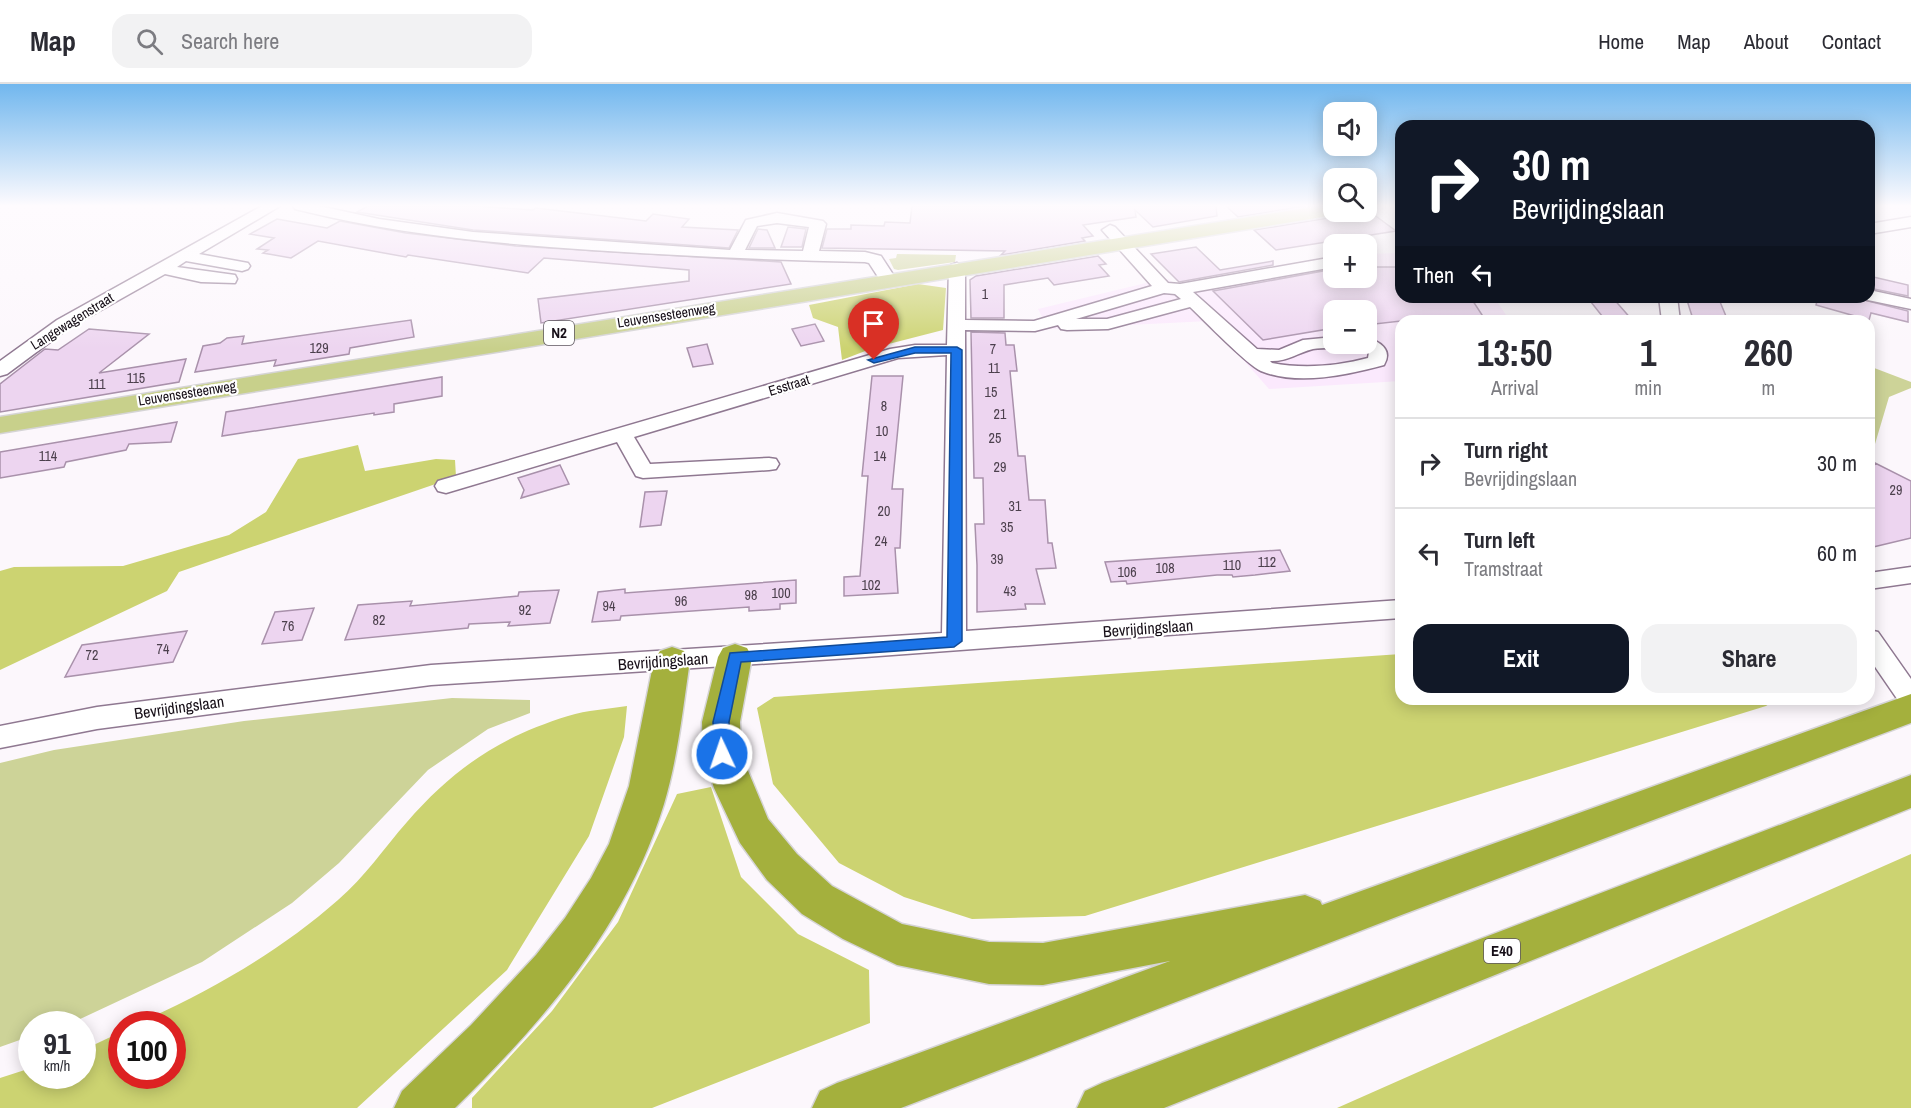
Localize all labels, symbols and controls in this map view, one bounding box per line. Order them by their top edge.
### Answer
search box [112,14,532,68]
text: Map [30,22,76,60]
icon: search [133,25,166,58]
text: Search here [181,26,279,56]
text: Home [1598,27,1644,56]
text: Map [1677,27,1711,56]
text: About [1744,27,1789,56]
text: Contact [1822,27,1881,56]
map controls [1323,102,1377,354]
button: sound [1323,102,1377,156]
text: 30 m [1512,137,1591,193]
icon: right [1413,144,1491,222]
button: search [1323,168,1377,222]
text: Bevrijdingslaan [1512,191,1665,227]
button: + [1323,234,1377,288]
icon: left [1466,258,1499,291]
text: Then [1413,260,1454,290]
house number: 1 [982,285,989,303]
street label: Langewagenstraat [27,288,117,354]
street label: Leuvensesteenweg [616,298,717,332]
pin [848,298,899,360]
button: − [1323,300,1377,354]
icon: arrive [857,307,890,340]
road number: N2 [544,321,574,345]
text: 13:50 [1477,329,1552,377]
text: 1 [1640,329,1656,377]
text: 260 [1744,329,1793,377]
house number: 129 [309,339,329,357]
house number: 7 [990,340,996,358]
house number: 11 [988,359,1001,377]
house number: 115 [127,369,145,387]
street label: Esstraat [766,370,812,400]
text: Arrival [1491,374,1538,401]
text: min [1634,374,1662,401]
text: m [1762,374,1775,401]
house number: 111 [88,375,106,393]
street label: Leuvensesteenweg [137,376,238,410]
house number: 15 [985,383,997,401]
house number: 8 [881,397,887,415]
house number: 21 [994,405,1007,423]
house number: 10 [876,422,888,440]
house number: 25 [989,429,1001,447]
text: Turn right [1464,435,1548,465]
house number: 114 [39,447,58,465]
house number: 14 [874,447,887,465]
icon: right [1413,447,1446,480]
text: 30 m [1817,448,1857,478]
house number: 29 [994,458,1006,476]
text: Bevrijdingslaan [1464,465,1577,492]
house number: 29 [1890,481,1902,499]
house number: 31 [1009,497,1022,515]
house number: 20 [878,502,890,520]
house number: 35 [1001,518,1013,536]
text: Turn left [1464,525,1535,555]
house number: 24 [875,532,888,550]
icon: left [1413,537,1446,570]
text: 60 m [1817,538,1857,568]
house number: 39 [991,550,1003,568]
house number: 112 [1258,553,1276,571]
text: Tramstraat [1464,555,1543,582]
house number: 110 [1223,556,1241,574]
house number: 108 [1155,559,1175,577]
house number: 106 [1117,563,1137,581]
house number: 102 [861,576,881,594]
house number: 43 [1004,582,1016,600]
house number: 100 [771,584,791,602]
house number: 98 [745,586,757,604]
house number: 96 [675,592,687,610]
house number: 94 [603,597,616,615]
house number: 92 [519,601,531,619]
house number: 82 [373,611,385,629]
street label: Bevrijdingslaan [1102,614,1194,642]
house number: 76 [282,617,294,635]
button: Exit [1413,624,1629,693]
button: Share [1641,624,1857,693]
house number: 74 [157,640,170,658]
house number: 72 [86,646,98,664]
street label: Bevrijdingslaan [617,647,709,675]
street label: Bevrijdingslaan [133,690,225,724]
position arrow [690,722,754,786]
road number: E40 [1484,939,1520,963]
speed limit sign: 100 [108,1011,186,1089]
text: 91 [43,1023,71,1063]
text: km/h [44,1055,70,1076]

